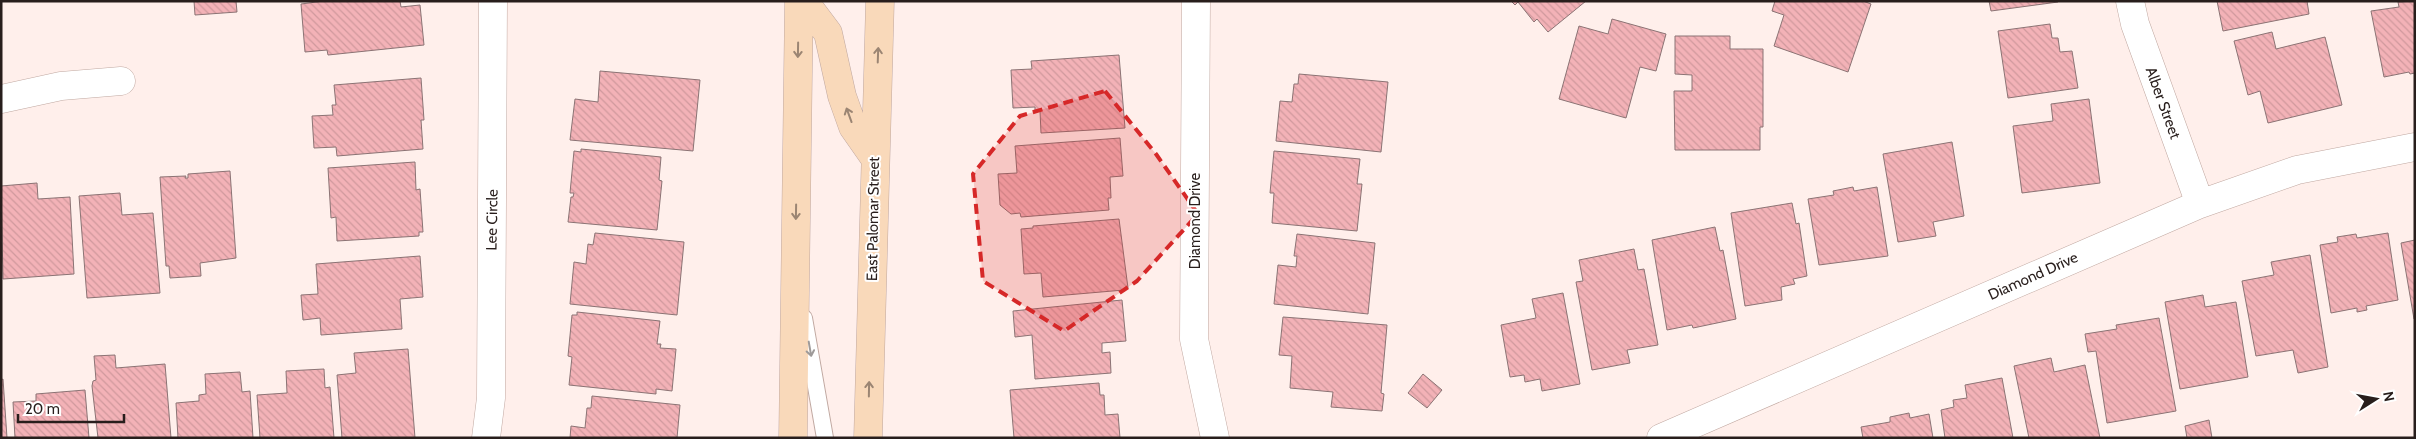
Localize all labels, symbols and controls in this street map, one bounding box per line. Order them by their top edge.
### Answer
one-way arrow [793,42,803,58]
one-way arrow [873,48,882,64]
street label: Alber Street [2142,65,2184,141]
one-way arrow [844,108,853,123]
street label: East Palomar Street [863,157,883,281]
street label: Diamond Drive [1186,173,1204,269]
street label: Lee Circle [482,189,502,251]
one-way arrow [791,204,801,220]
street label: Diamond Drive [1985,248,2081,304]
one-way arrow [805,340,815,356]
north arrow [2351,374,2401,424]
one-way arrow [865,381,874,397]
text: N [2379,390,2399,403]
scale bar [18,392,124,424]
text: 20 m [25,400,60,418]

